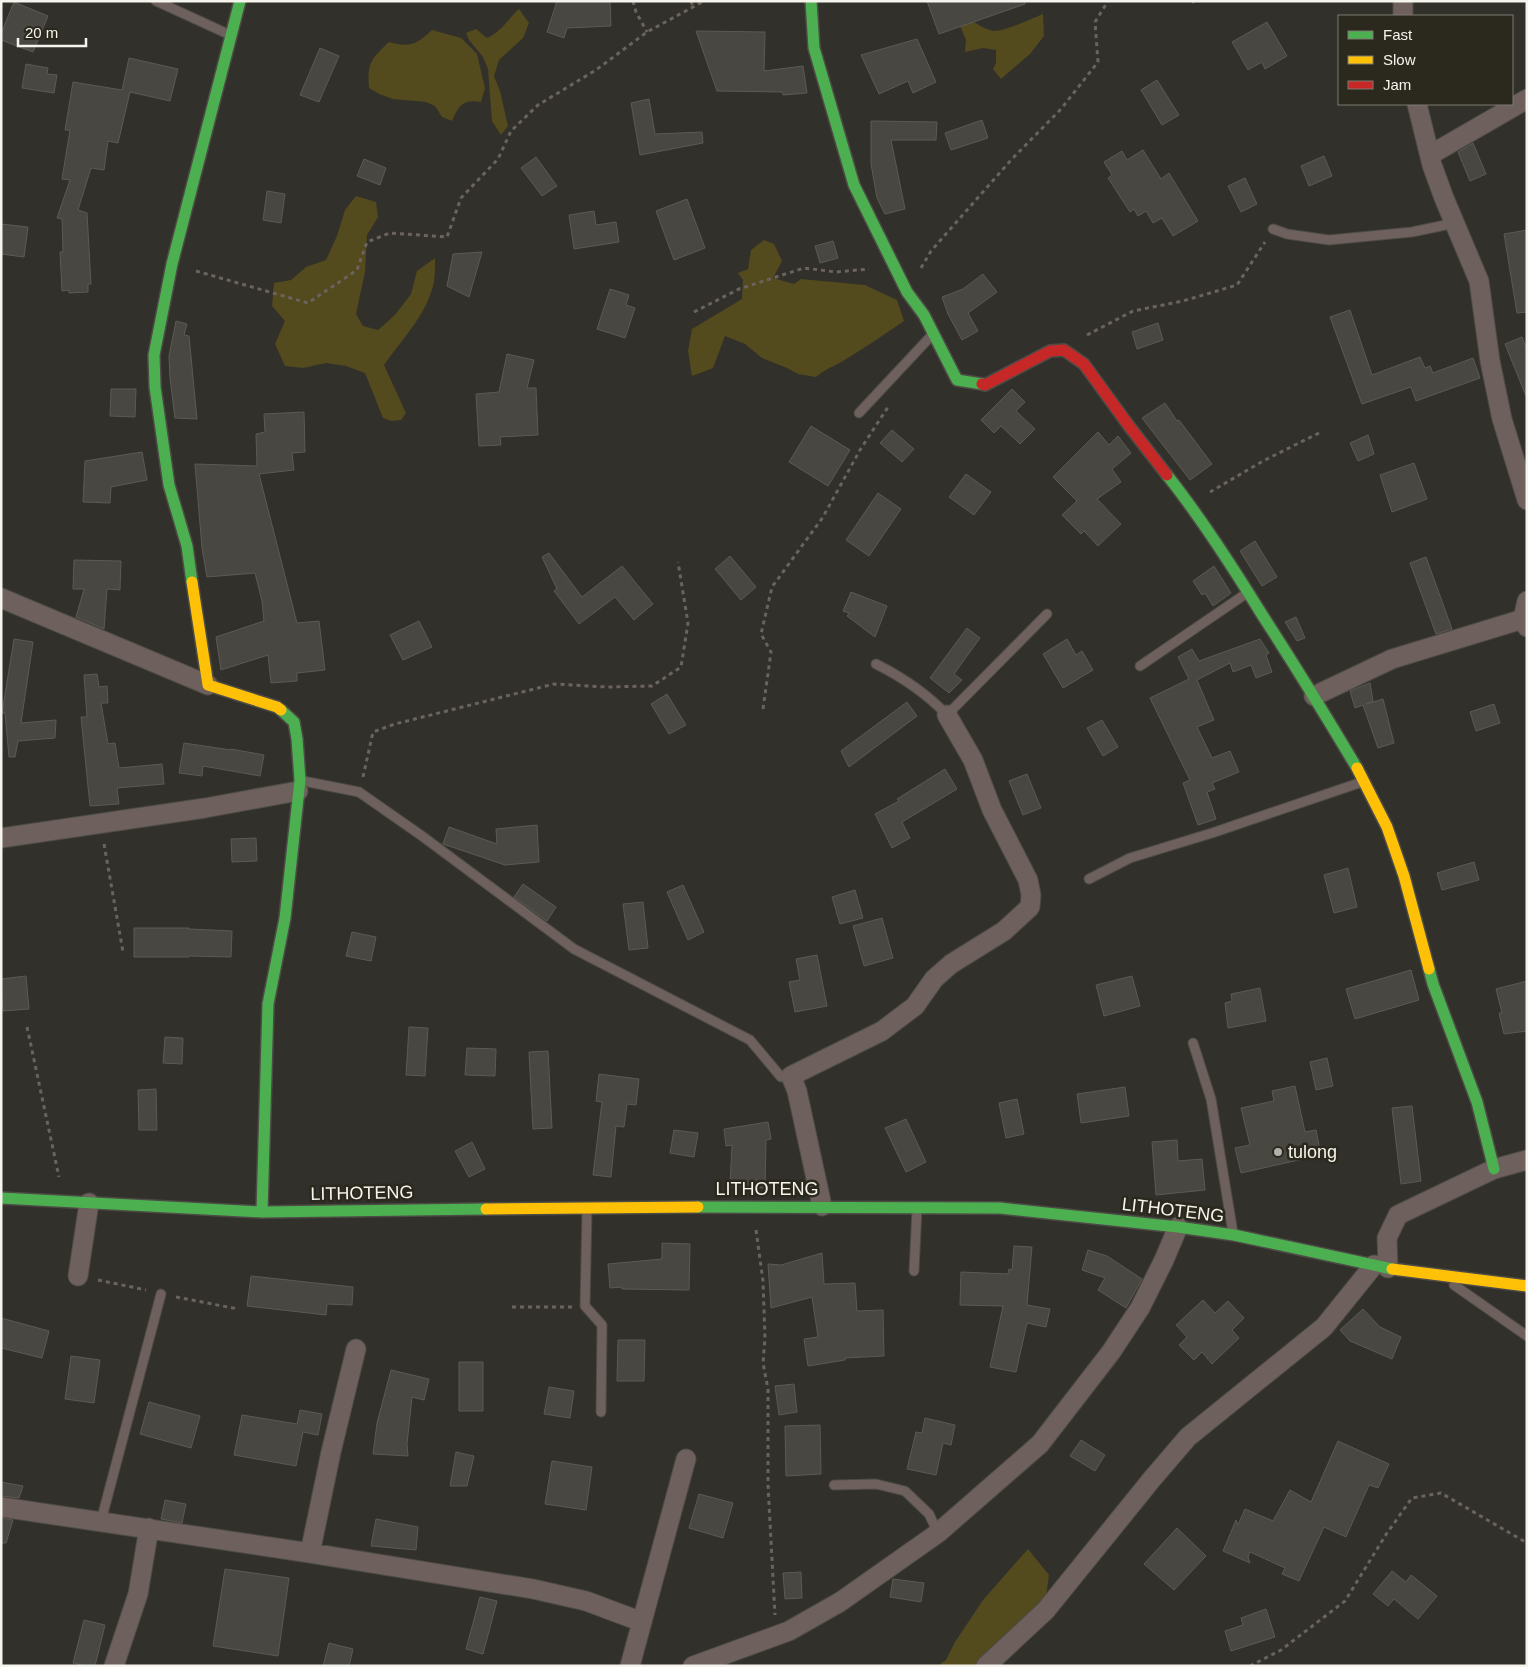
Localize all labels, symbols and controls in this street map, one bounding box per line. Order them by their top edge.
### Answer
scale bar [18,15,85,47]
legend [1338,15,1513,105]
text: 20 m [25,24,58,41]
text: Fast [1383,26,1413,43]
text: Slow [1383,51,1416,68]
text: Jam [1383,76,1411,93]
place label: tulong [1288,1142,1337,1162]
marker: tulong [1272,1146,1284,1158]
street label: LITHOTENG [715,1179,819,1199]
street label: LITHOTENG [310,1182,414,1204]
street label: LITHOTENG [1121,1194,1225,1226]

